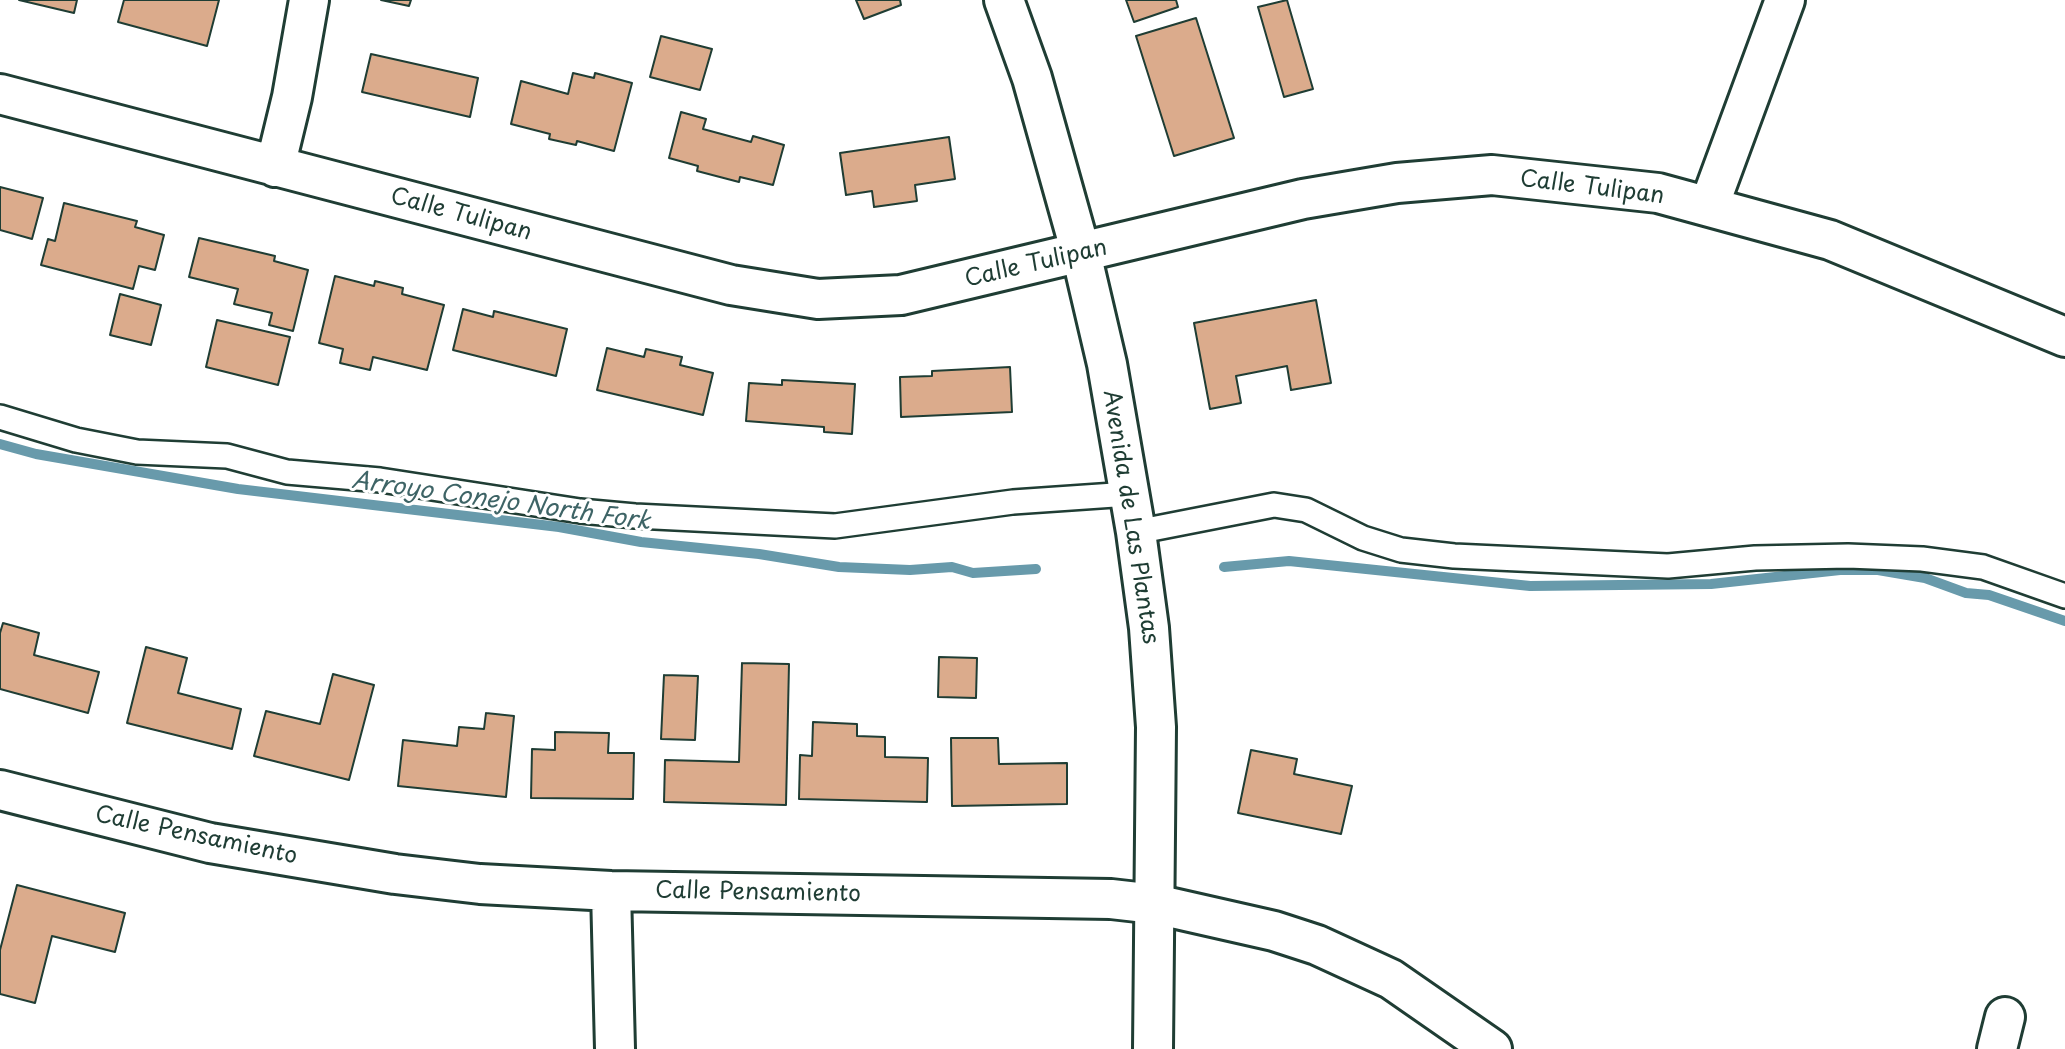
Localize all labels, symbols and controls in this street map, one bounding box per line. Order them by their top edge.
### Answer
street label: Calle Tulipan [1518,165,1666,211]
street label: Calle Tulipan [387,183,535,247]
street label: Calle Tulipan [962,234,1110,294]
street label: Avenida de Las Plantas [1096,388,1164,646]
water label: Arroyo Conejo North Fork [350,467,652,537]
street label: Calle Pensamiento [92,801,300,871]
street label: Calle Pensamiento [655,877,861,909]

